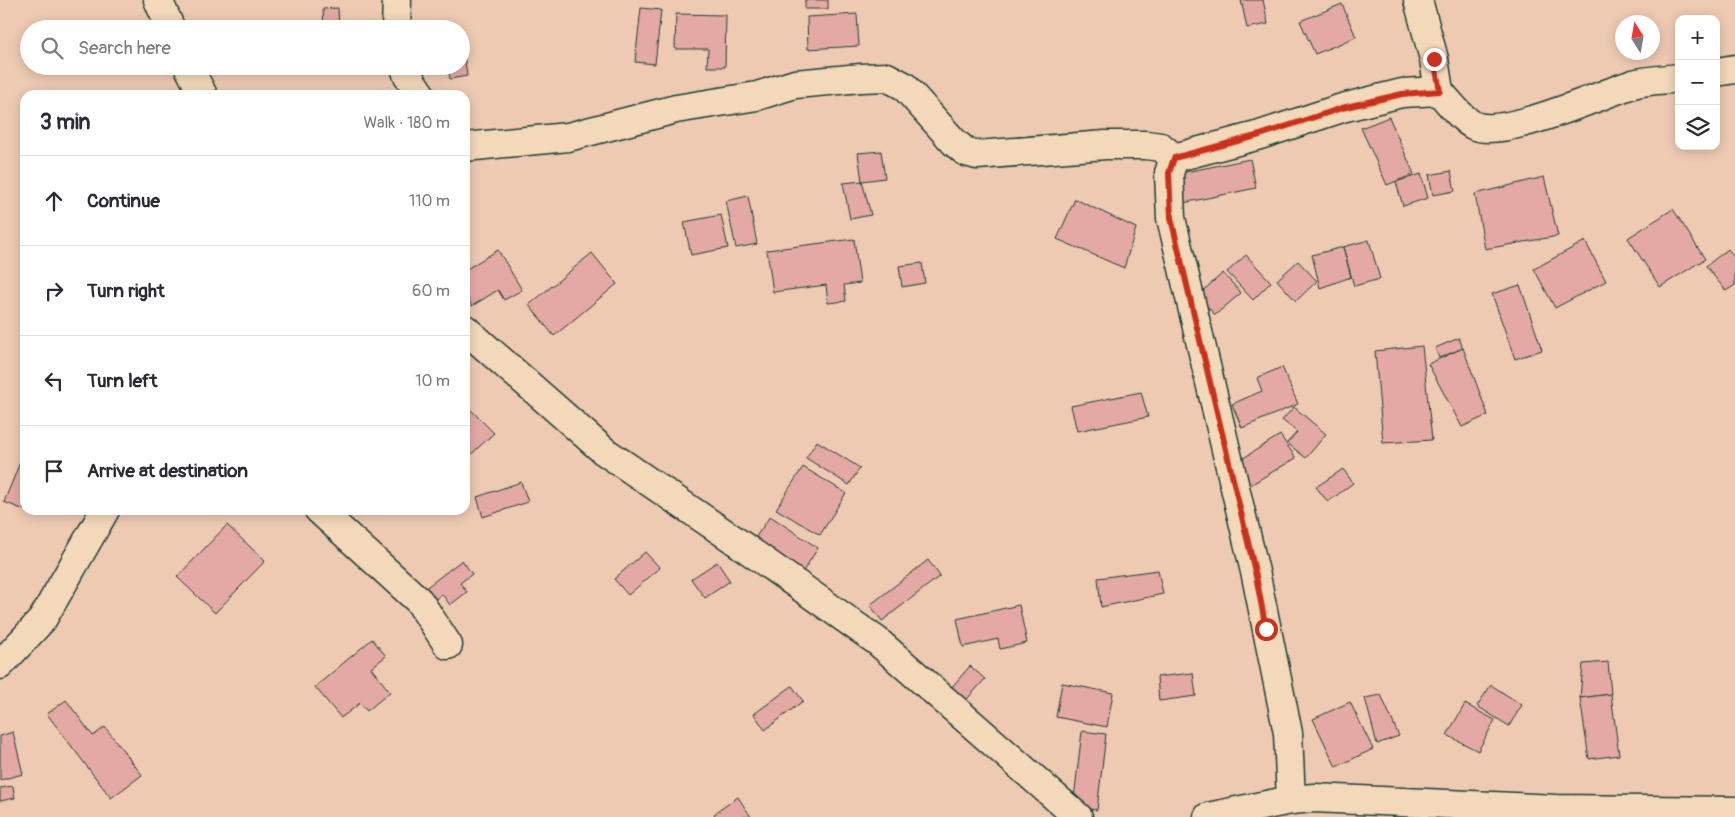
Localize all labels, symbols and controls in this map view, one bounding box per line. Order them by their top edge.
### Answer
north arrow [1615,15,1660,60]
map controls [1675,15,1720,150]
button: + [1675,15,1720,60]
search box [20,20,470,75]
icon: search [38,34,66,62]
text: Search here [78,36,171,60]
route end [1423,48,1446,71]
button: − [1675,60,1720,105]
button: layers [1675,105,1720,150]
text: 3 min [40,109,90,136]
text: Walk · 180 m [363,113,450,133]
icon: ahead [40,187,68,215]
text: Continue [87,189,160,213]
text: 110 m [409,191,450,211]
icon: right [40,277,68,305]
text: Turn right [87,279,165,303]
text: 60 m [412,281,450,301]
icon: left [40,367,68,395]
text: Turn left [87,369,157,393]
text: 10 m [415,371,450,391]
icon: arrive [40,457,68,485]
text: Arrive at destination [87,459,248,483]
route start [1255,618,1278,641]

